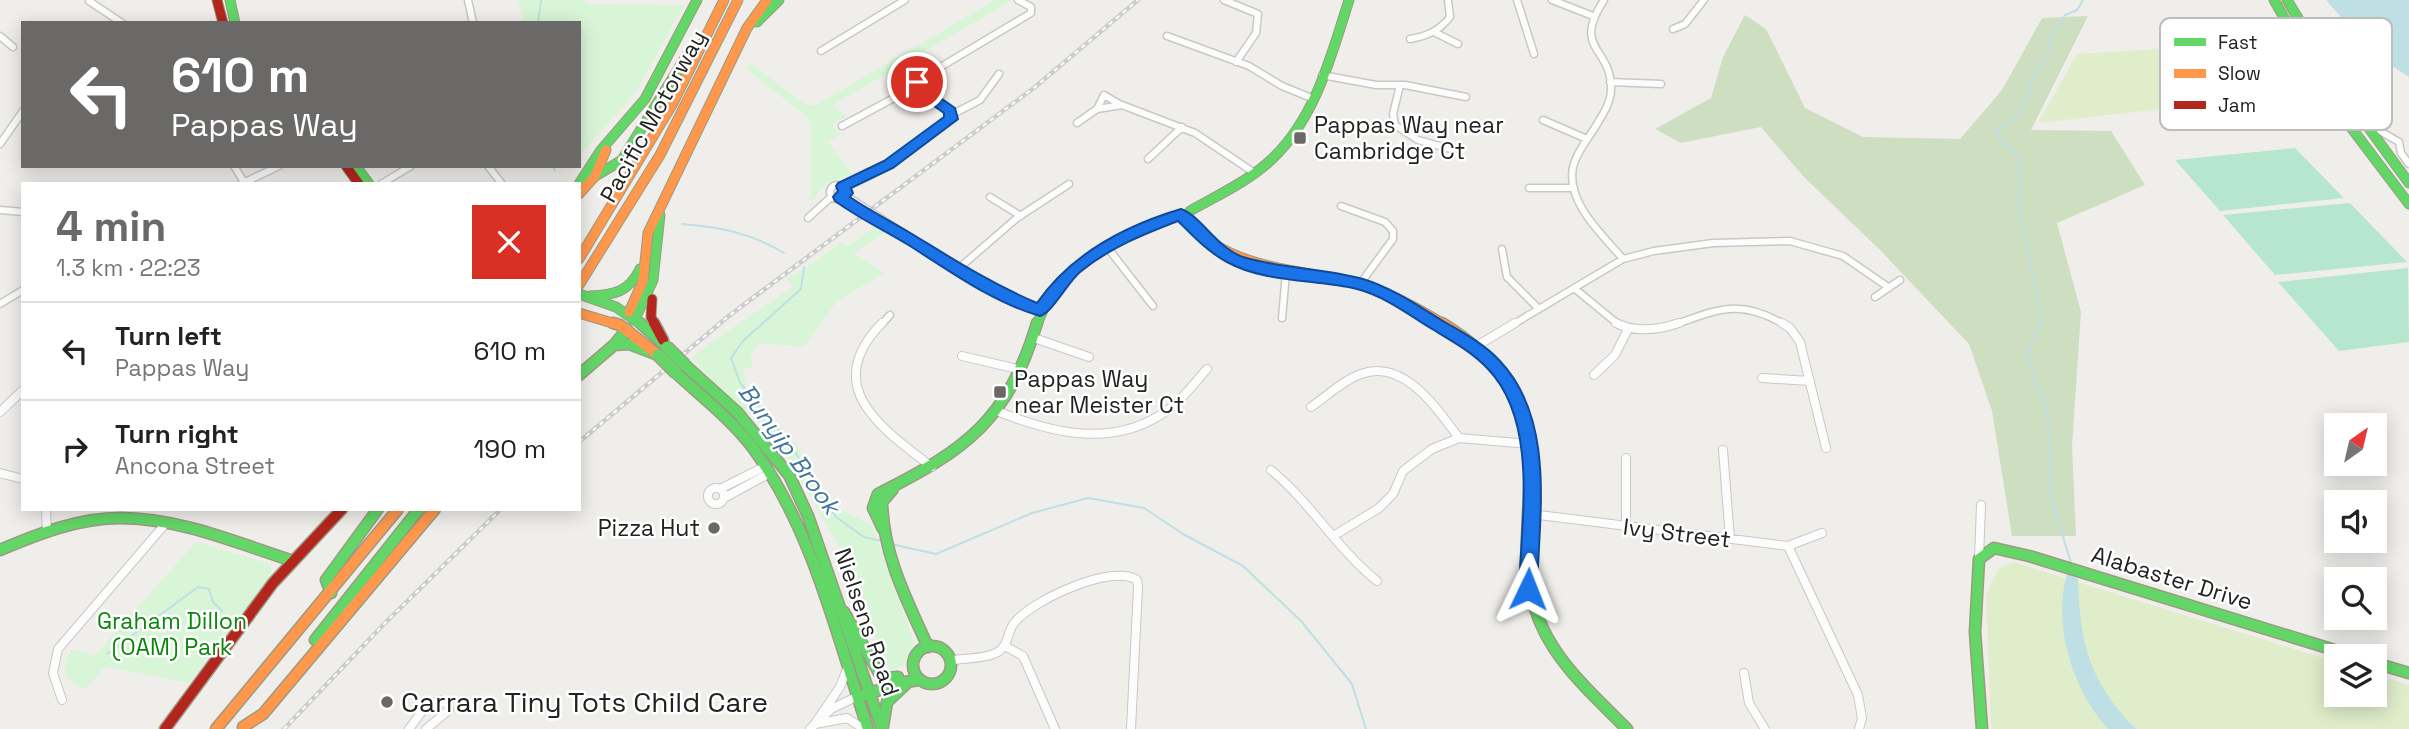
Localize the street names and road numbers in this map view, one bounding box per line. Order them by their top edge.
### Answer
street label: Pacific Motorway [593,24,713,208]
street label: Ivy Street [1621,512,1733,554]
street label: Alabaster Drive [2088,539,2256,617]
street label: Nielsens Road [828,544,906,700]

